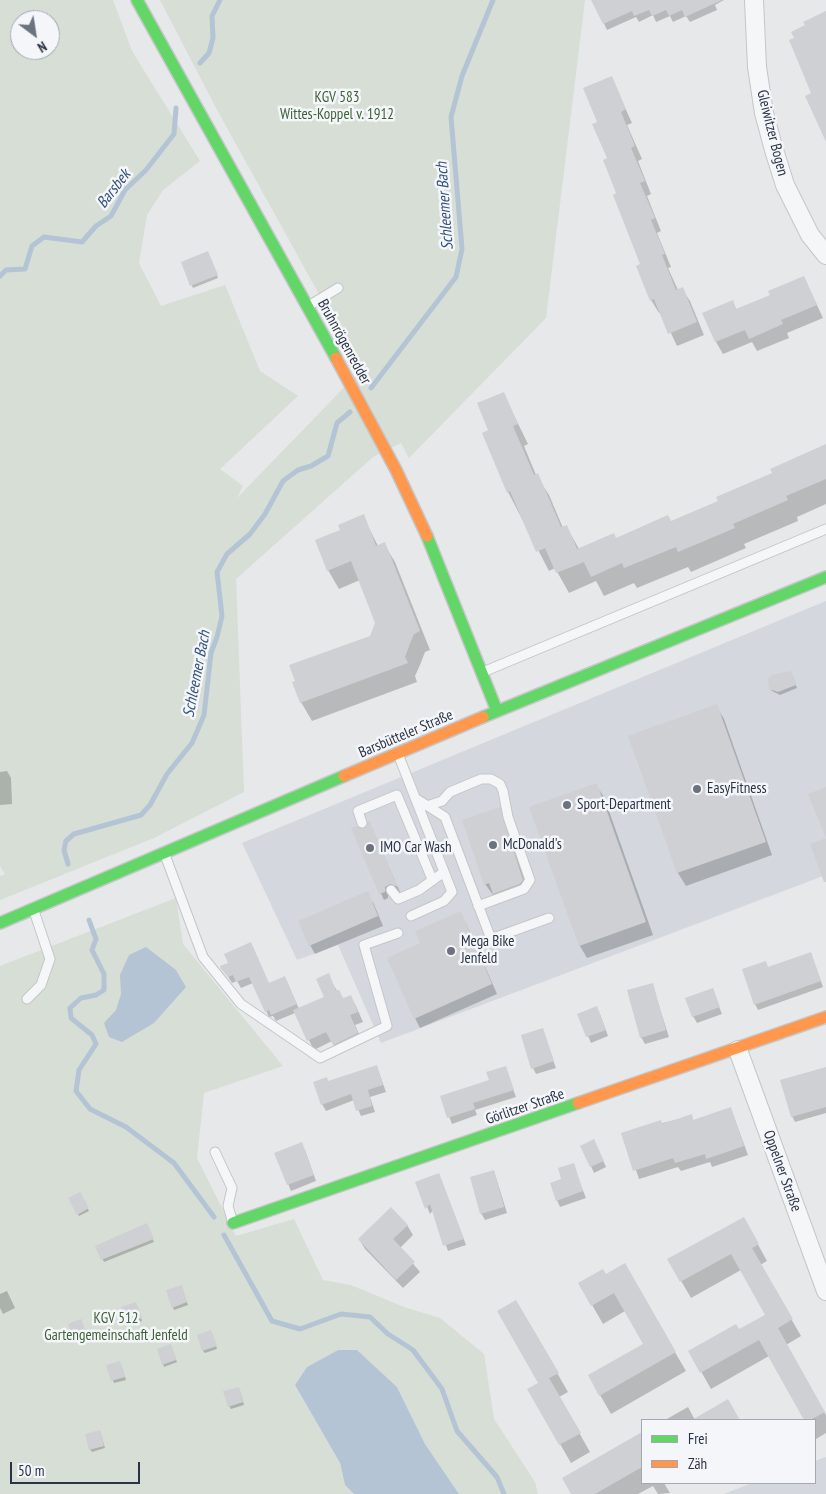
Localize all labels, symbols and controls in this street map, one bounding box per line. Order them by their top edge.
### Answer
north arrow [10,10,60,60]
text: N [34,37,50,57]
street label: Gleiwitzer Bogen [753,88,791,178]
park label: KGV 583 Wittes-Koppel v. 1912 [280,89,394,124]
water label: Schleemer Bach [432,162,458,250]
water label: Barsbek [93,166,135,212]
street label: Bruhnrögenredder [313,296,375,388]
water label: Schleemer Bach [179,629,215,719]
street label: Barsbütteler Straße [356,706,456,762]
place label: EasyFitness [707,780,767,798]
marker: EasyFitness [691,783,703,795]
place label: Sport-Department [577,796,671,814]
marker: Sport-Department [561,799,573,811]
place label: McDonald's [503,836,562,854]
place label: IMO Car Wash [380,839,452,857]
marker: McDonald's [487,839,499,851]
marker: IMO Car Wash [364,842,376,854]
place label: Mega Bike Jenfeld [461,933,514,968]
marker: Mega Bike Jenfeld [445,945,457,957]
street label: Görlitzer Straße [483,1085,567,1129]
street label: Oppelner Straße [759,1128,805,1214]
park label: KGV 512 Gartengemeinschaft Jenfeld [44,1310,188,1345]
legend [641,1419,816,1484]
text: Frei [688,1429,708,1448]
scale bar [12,1452,142,1484]
text: Zäh [688,1454,707,1473]
text: 50 m [18,1461,44,1480]

